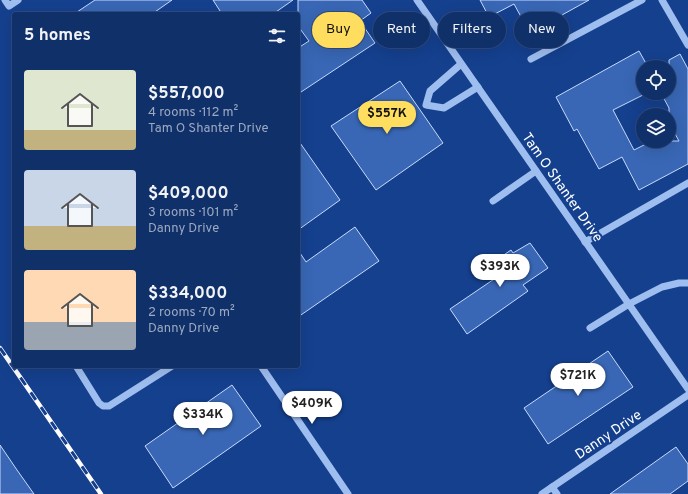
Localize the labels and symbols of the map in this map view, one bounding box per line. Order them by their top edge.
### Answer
pin: $557K [359,101,415,135]
street label: Tam O Shanter Drive [518,130,606,246]
pin: $393K [472,254,528,288]
pin: $721K [550,363,606,397]
pin: $409K [284,391,340,425]
pin: $334K [175,402,231,436]
street label: Danny Drive [572,407,645,464]

